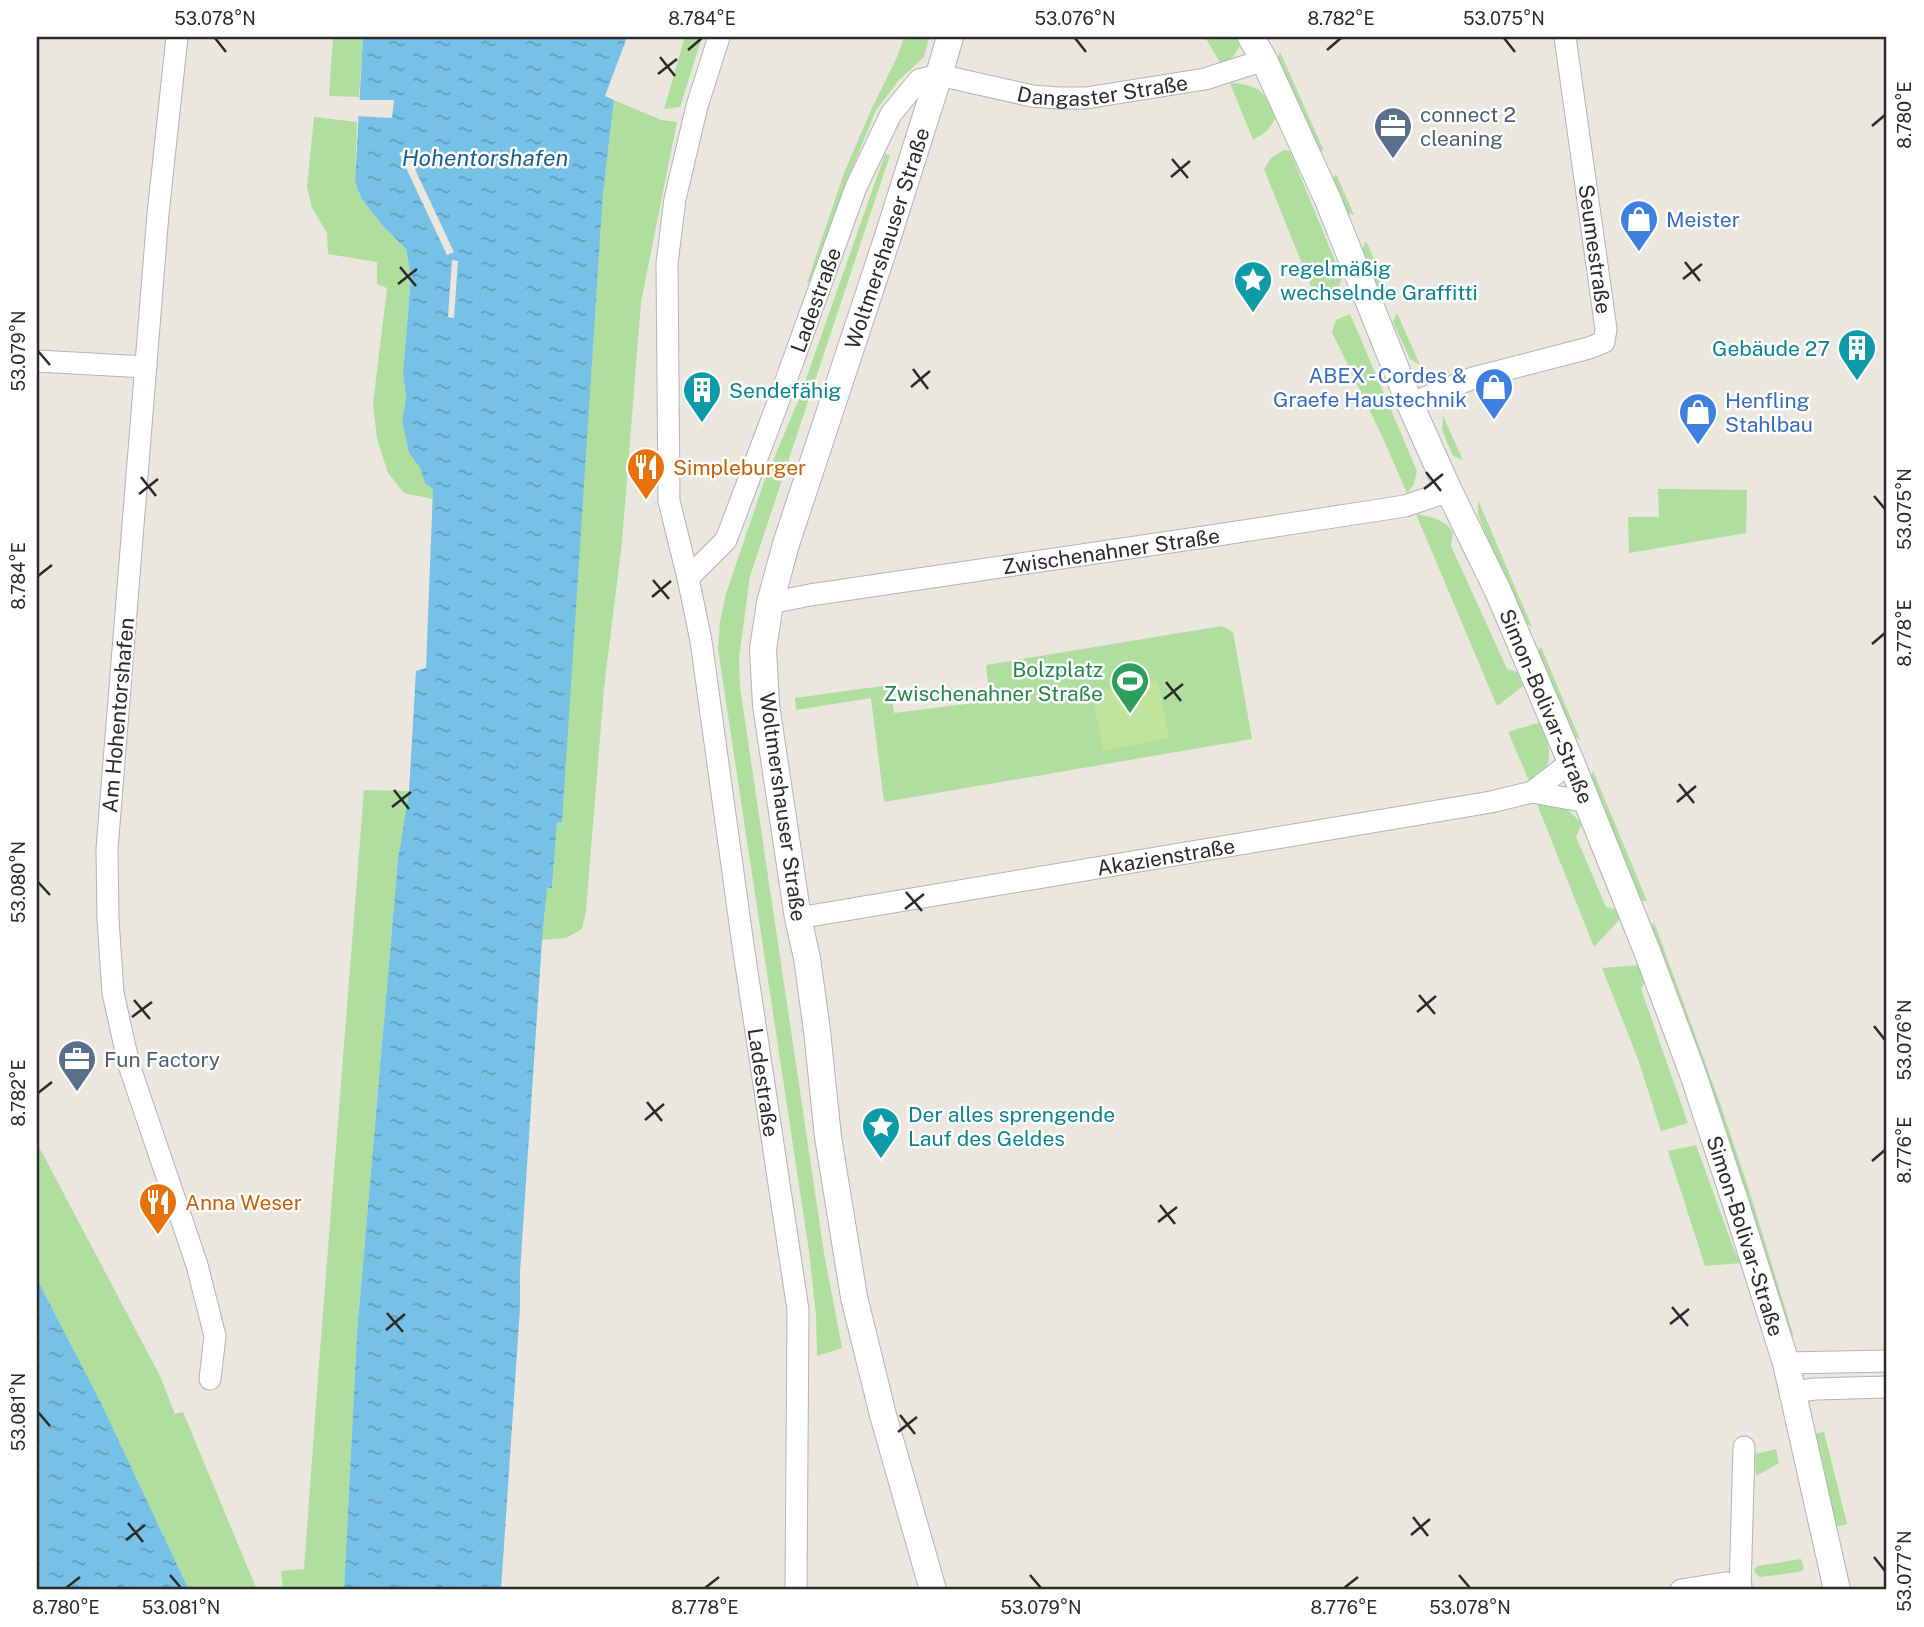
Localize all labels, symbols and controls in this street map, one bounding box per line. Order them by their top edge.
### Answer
text: 53.078°N [174,8,256,29]
text: 8.784°E [668,8,736,29]
text: 53.076°N [1034,8,1116,29]
text: 8.782°E [1307,8,1375,29]
text: 53.075°N [1463,8,1545,29]
street label: Dangaster Straße [1015,69,1190,111]
text: 8.780°E [1894,81,1915,149]
place label: connect 2 cleaning [1420,102,1516,151]
office icon: connect 2 cleaning [1372,105,1414,160]
street label: Woltmershauser Straße [839,124,934,352]
water label: Hohentorshafen [402,144,568,171]
street label: Seumestraße [1574,183,1616,315]
shop icon: Meister [1618,198,1660,253]
place label: Meister [1666,207,1740,232]
street label: Ladestraße [785,244,846,356]
place label: regelmäßig wechselnde Graffitti [1280,256,1478,305]
place icon: regelmäßig wechselnde Graffitti [1232,259,1274,314]
text: 53.079°N [8,310,29,392]
building icon: Gebäude 27 [1836,327,1878,382]
place label: Gebäude 27 [1712,336,1830,361]
place label: ABEX - Cordes & Graefe Haustechnik [1273,363,1467,412]
shop icon: ABEX - Cordes & Graefe Haustechnik [1473,366,1515,421]
building icon: Sendefähig [681,369,723,424]
place label: Sendefähig [729,378,841,403]
place label: Henfling Stahlbau [1725,388,1813,437]
shop icon: Henfling Stahlbau [1677,391,1719,446]
restaurant icon: Simpleburger [625,446,667,501]
place label: Simpleburger [673,455,806,480]
text: 53.075°N [1894,468,1915,550]
street label: Zwischenahner Straße [1001,522,1221,579]
text: 8.784°E [8,542,29,610]
text: 8.778°E [1894,599,1915,667]
street label: Simon-Bolivar-Straße [1495,605,1599,807]
street label: Am Hohentorshafen [97,616,139,814]
place label: Bolzplatz Zwischenahner Straße [884,657,1103,706]
sports icon: Bolzplatz Zwischenahner Straße [1109,660,1151,715]
street label: Woltmershauser Straße [755,691,811,923]
street label: Akazienstraße [1095,833,1237,880]
text: 53.080°N [8,841,29,923]
text: 53.076°N [1894,999,1915,1081]
street label: Ladestraße [743,1026,784,1139]
office icon: Fun Factory [56,1038,98,1093]
place label: Fun Factory [104,1047,220,1072]
text: 8.782°E [8,1059,29,1127]
place label: Der alles sprengende Lauf des Geldes [908,1102,1115,1151]
place icon: Der alles sprengende Lauf des Geldes [860,1105,902,1160]
text: 8.776°E [1894,1117,1915,1184]
street label: Simon-Bolivar-Straße [1702,1132,1789,1339]
restaurant icon: Anna Weser [137,1181,179,1236]
place label: Anna Weser [185,1190,302,1215]
text: 53.081°N [8,1373,29,1451]
text: 53.077°N [1894,1530,1915,1612]
text: 8.780°E [32,1597,100,1618]
text: 53.081°N [142,1597,220,1618]
text: 8.778°E [671,1597,739,1618]
text: 53.079°N [1000,1597,1082,1618]
text: 8.776°E [1311,1597,1378,1618]
text: 53.078°N [1429,1597,1511,1618]

